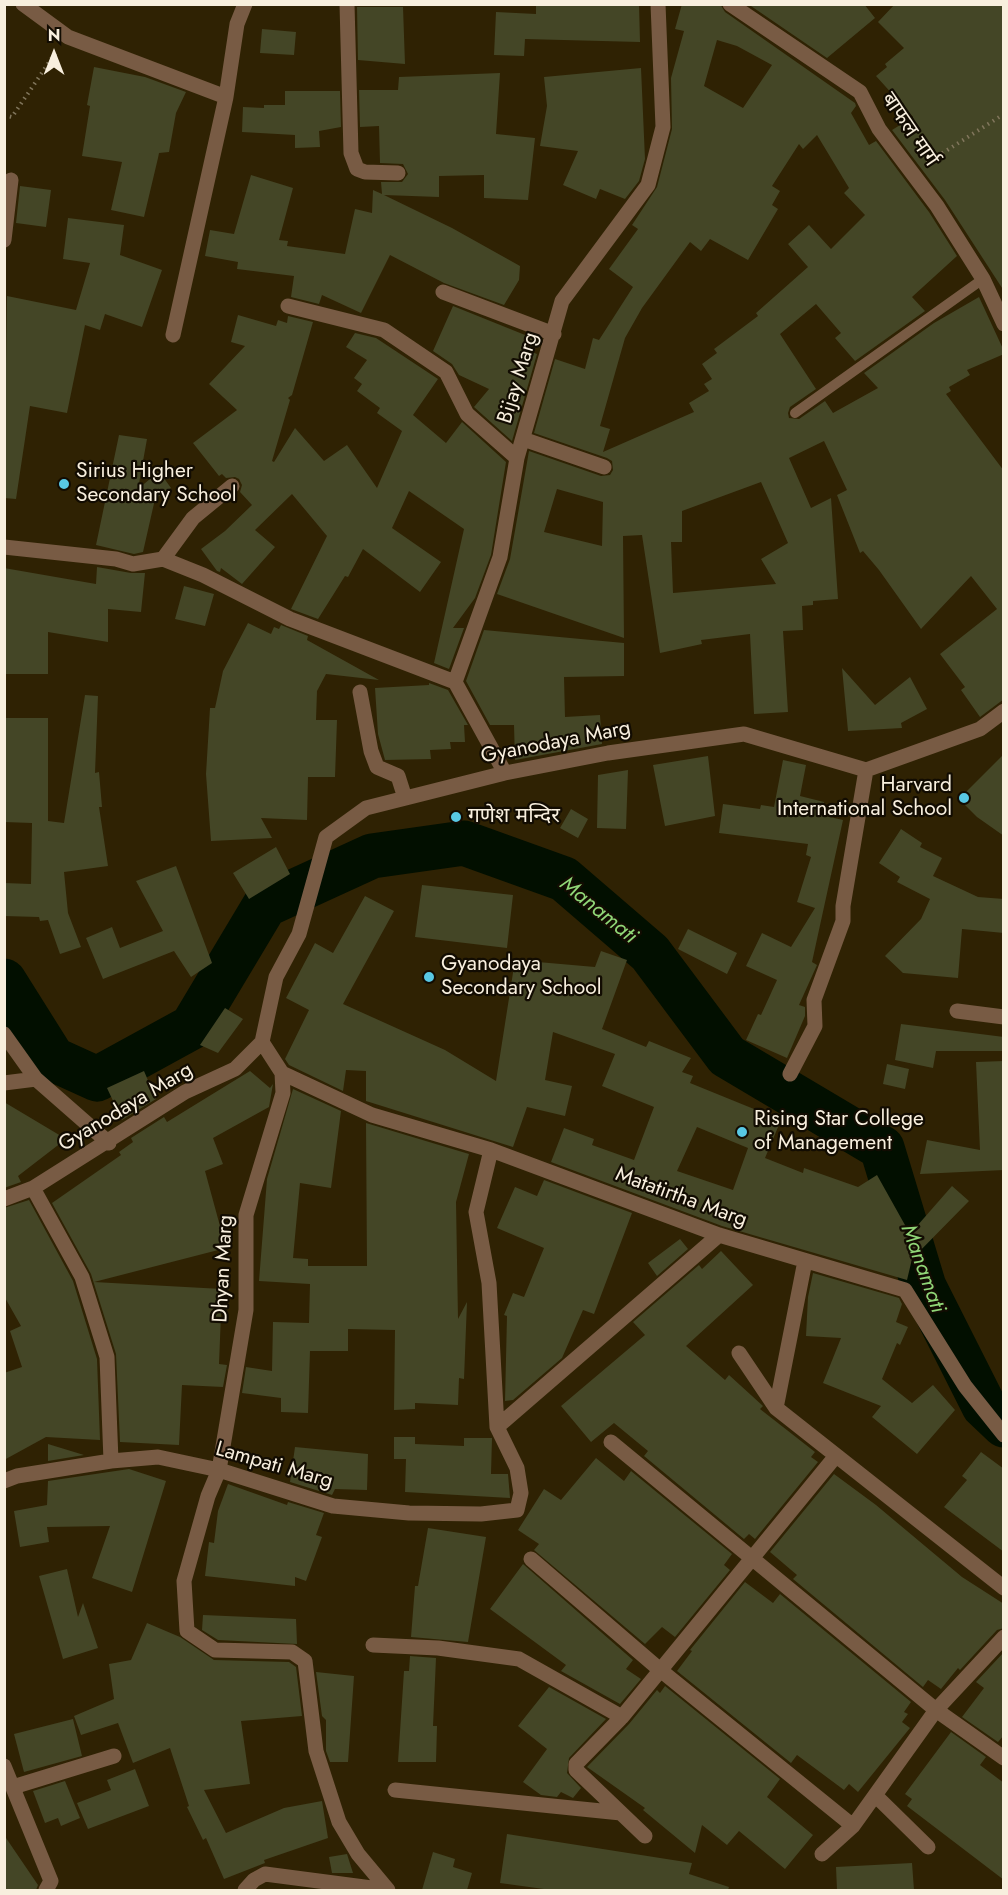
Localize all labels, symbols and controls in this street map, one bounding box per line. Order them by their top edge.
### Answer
north arrow [24,24,84,84]
text: N [48,24,60,47]
street label: बाफल मार्ग [875,88,943,172]
street label: Bijay Marg [493,329,545,427]
place label: Sirius Higher Secondary School [76,459,237,509]
marker: Sirius Higher Secondary School [57,477,71,491]
street label: Gyanodaya Marg [479,716,633,770]
place label: Harvard International School [777,773,952,823]
marker: Harvard International School [957,791,971,805]
place label: गणेश मन्दिर [468,804,560,830]
marker: गणेश मन्दिर [449,810,463,824]
water label: Manamati [554,872,642,950]
place label: Gyanodaya Secondary School [441,952,602,1002]
marker: Gyanodaya Secondary School [422,970,436,984]
street label: Gyanodaya Marg [54,1058,198,1158]
place label: Rising Star College of Management [754,1107,924,1157]
marker: Rising Star College of Management [735,1125,749,1139]
street label: Matatirtha Marg [612,1162,750,1234]
street label: Dhyan Marg [209,1214,239,1324]
water label: Manamati [894,1221,950,1317]
street label: Lampati Marg [212,1437,336,1495]

